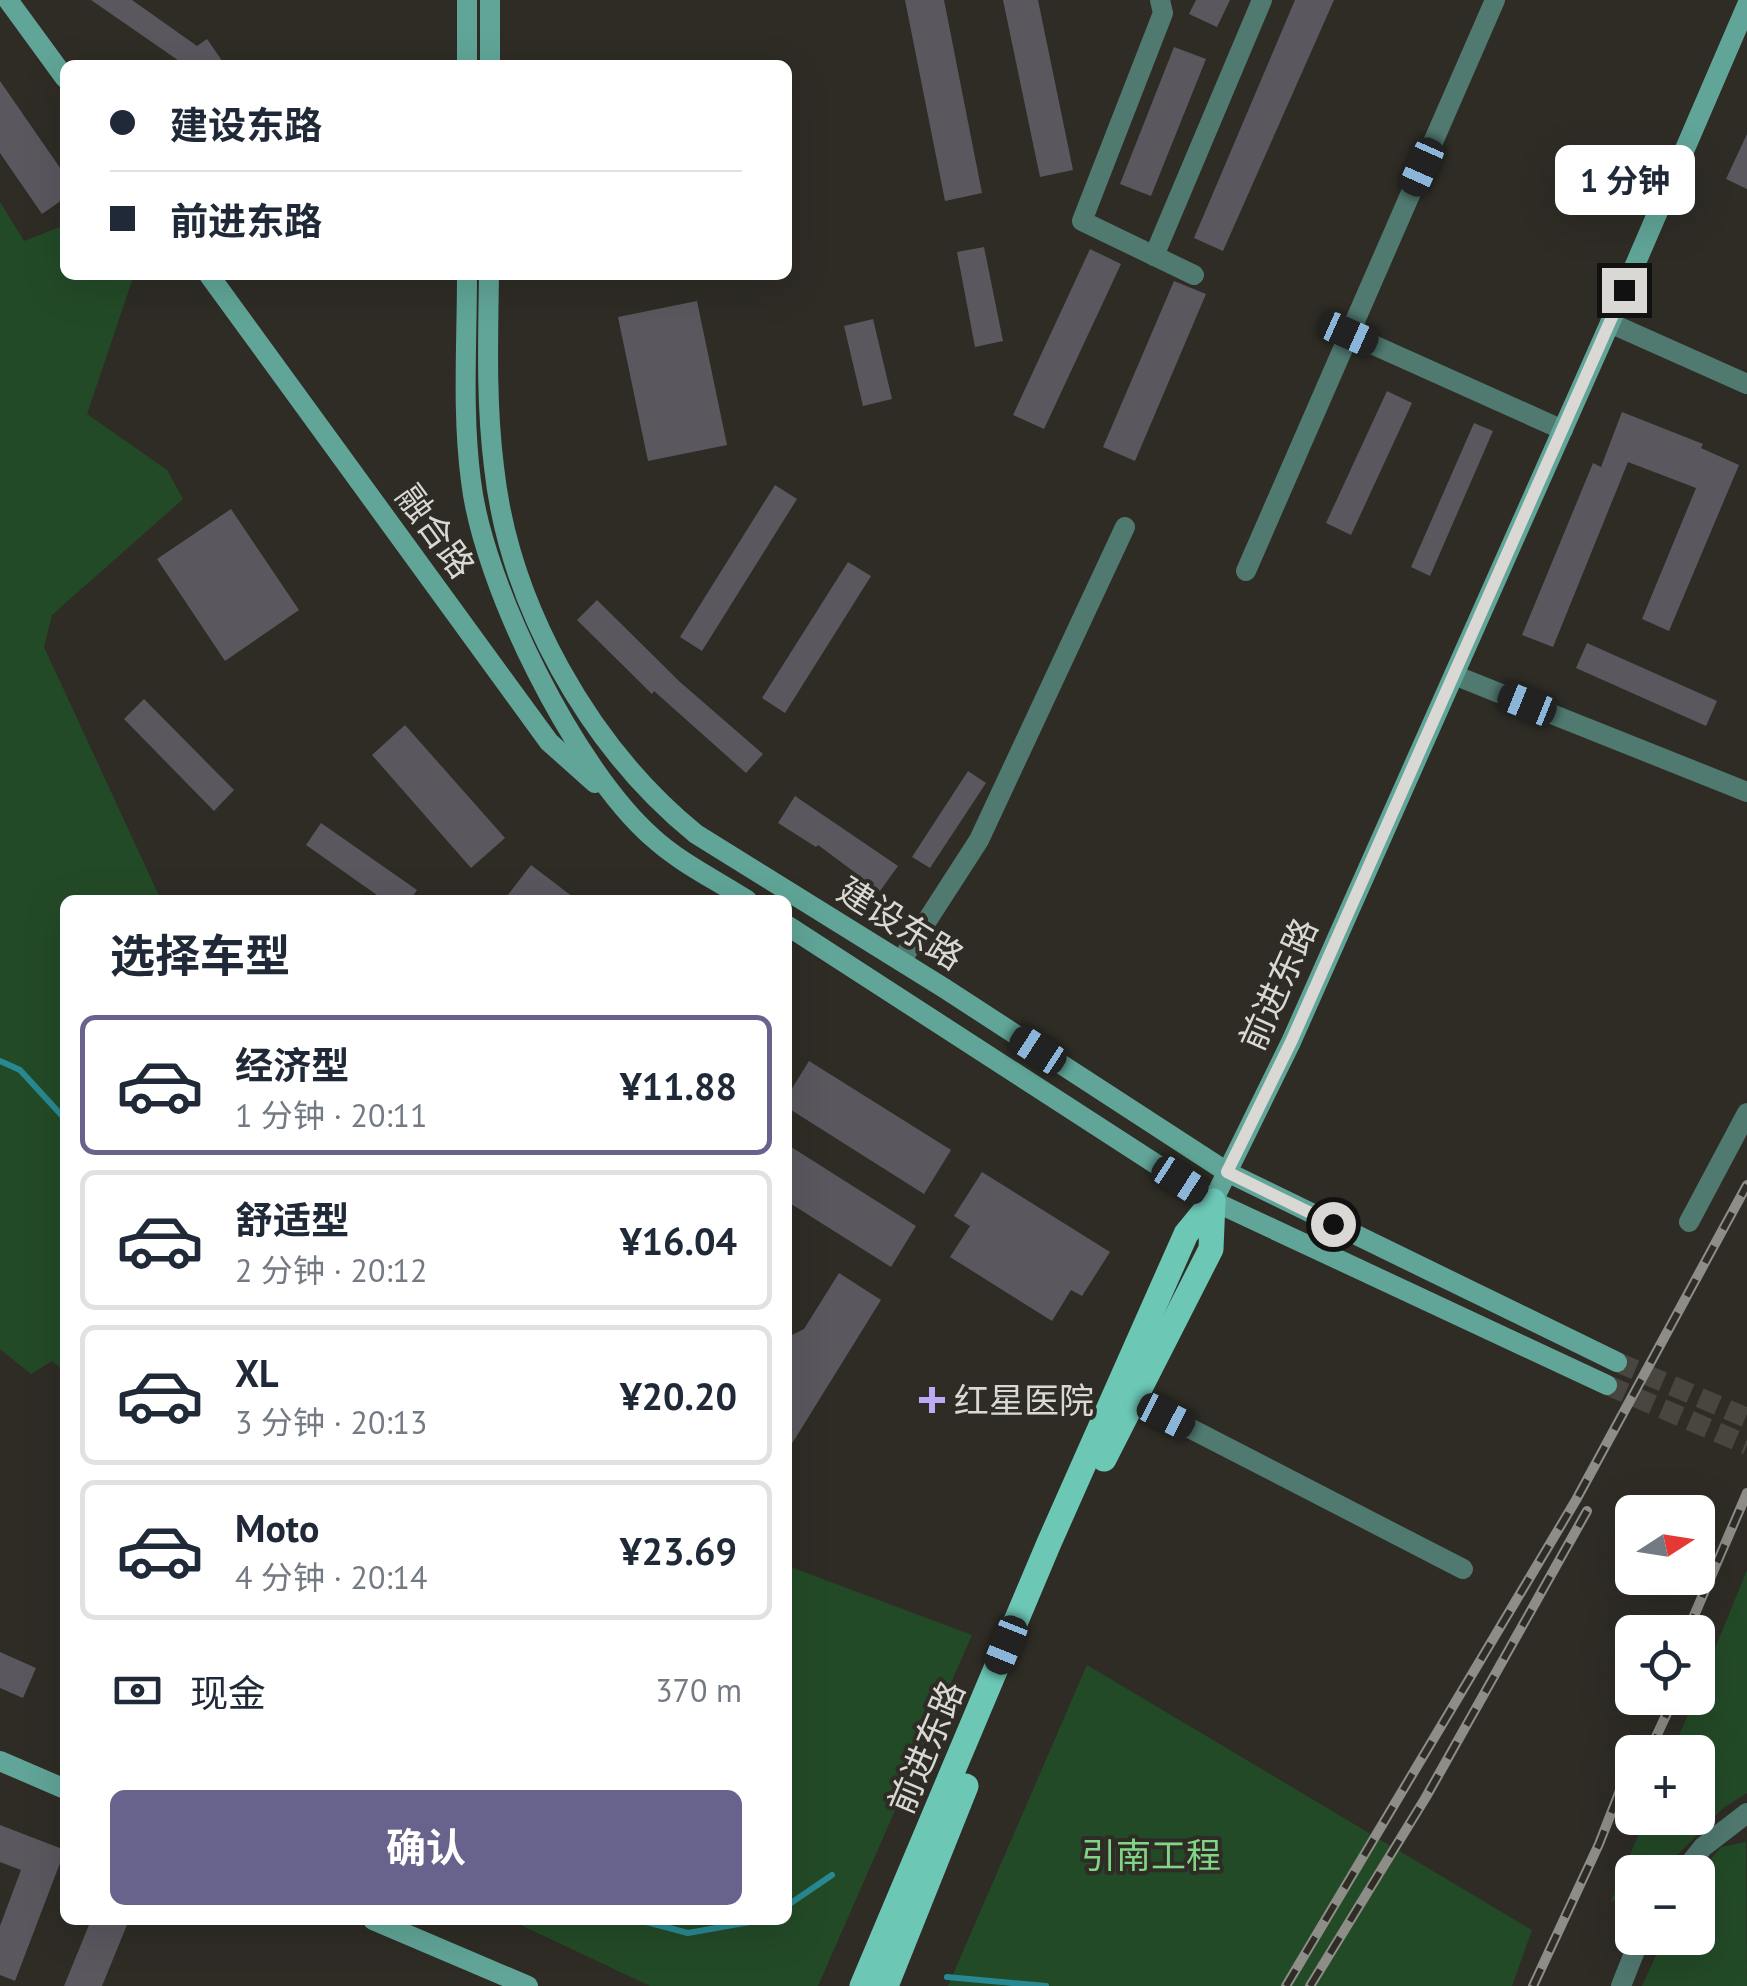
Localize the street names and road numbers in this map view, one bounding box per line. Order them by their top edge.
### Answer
street label: 融合路 [387,475,485,587]
street label: 建设东路 [829,866,973,980]
street label: 前进东路 [1229,911,1327,1057]
street label: 前进东路 [877,1674,975,1820]

